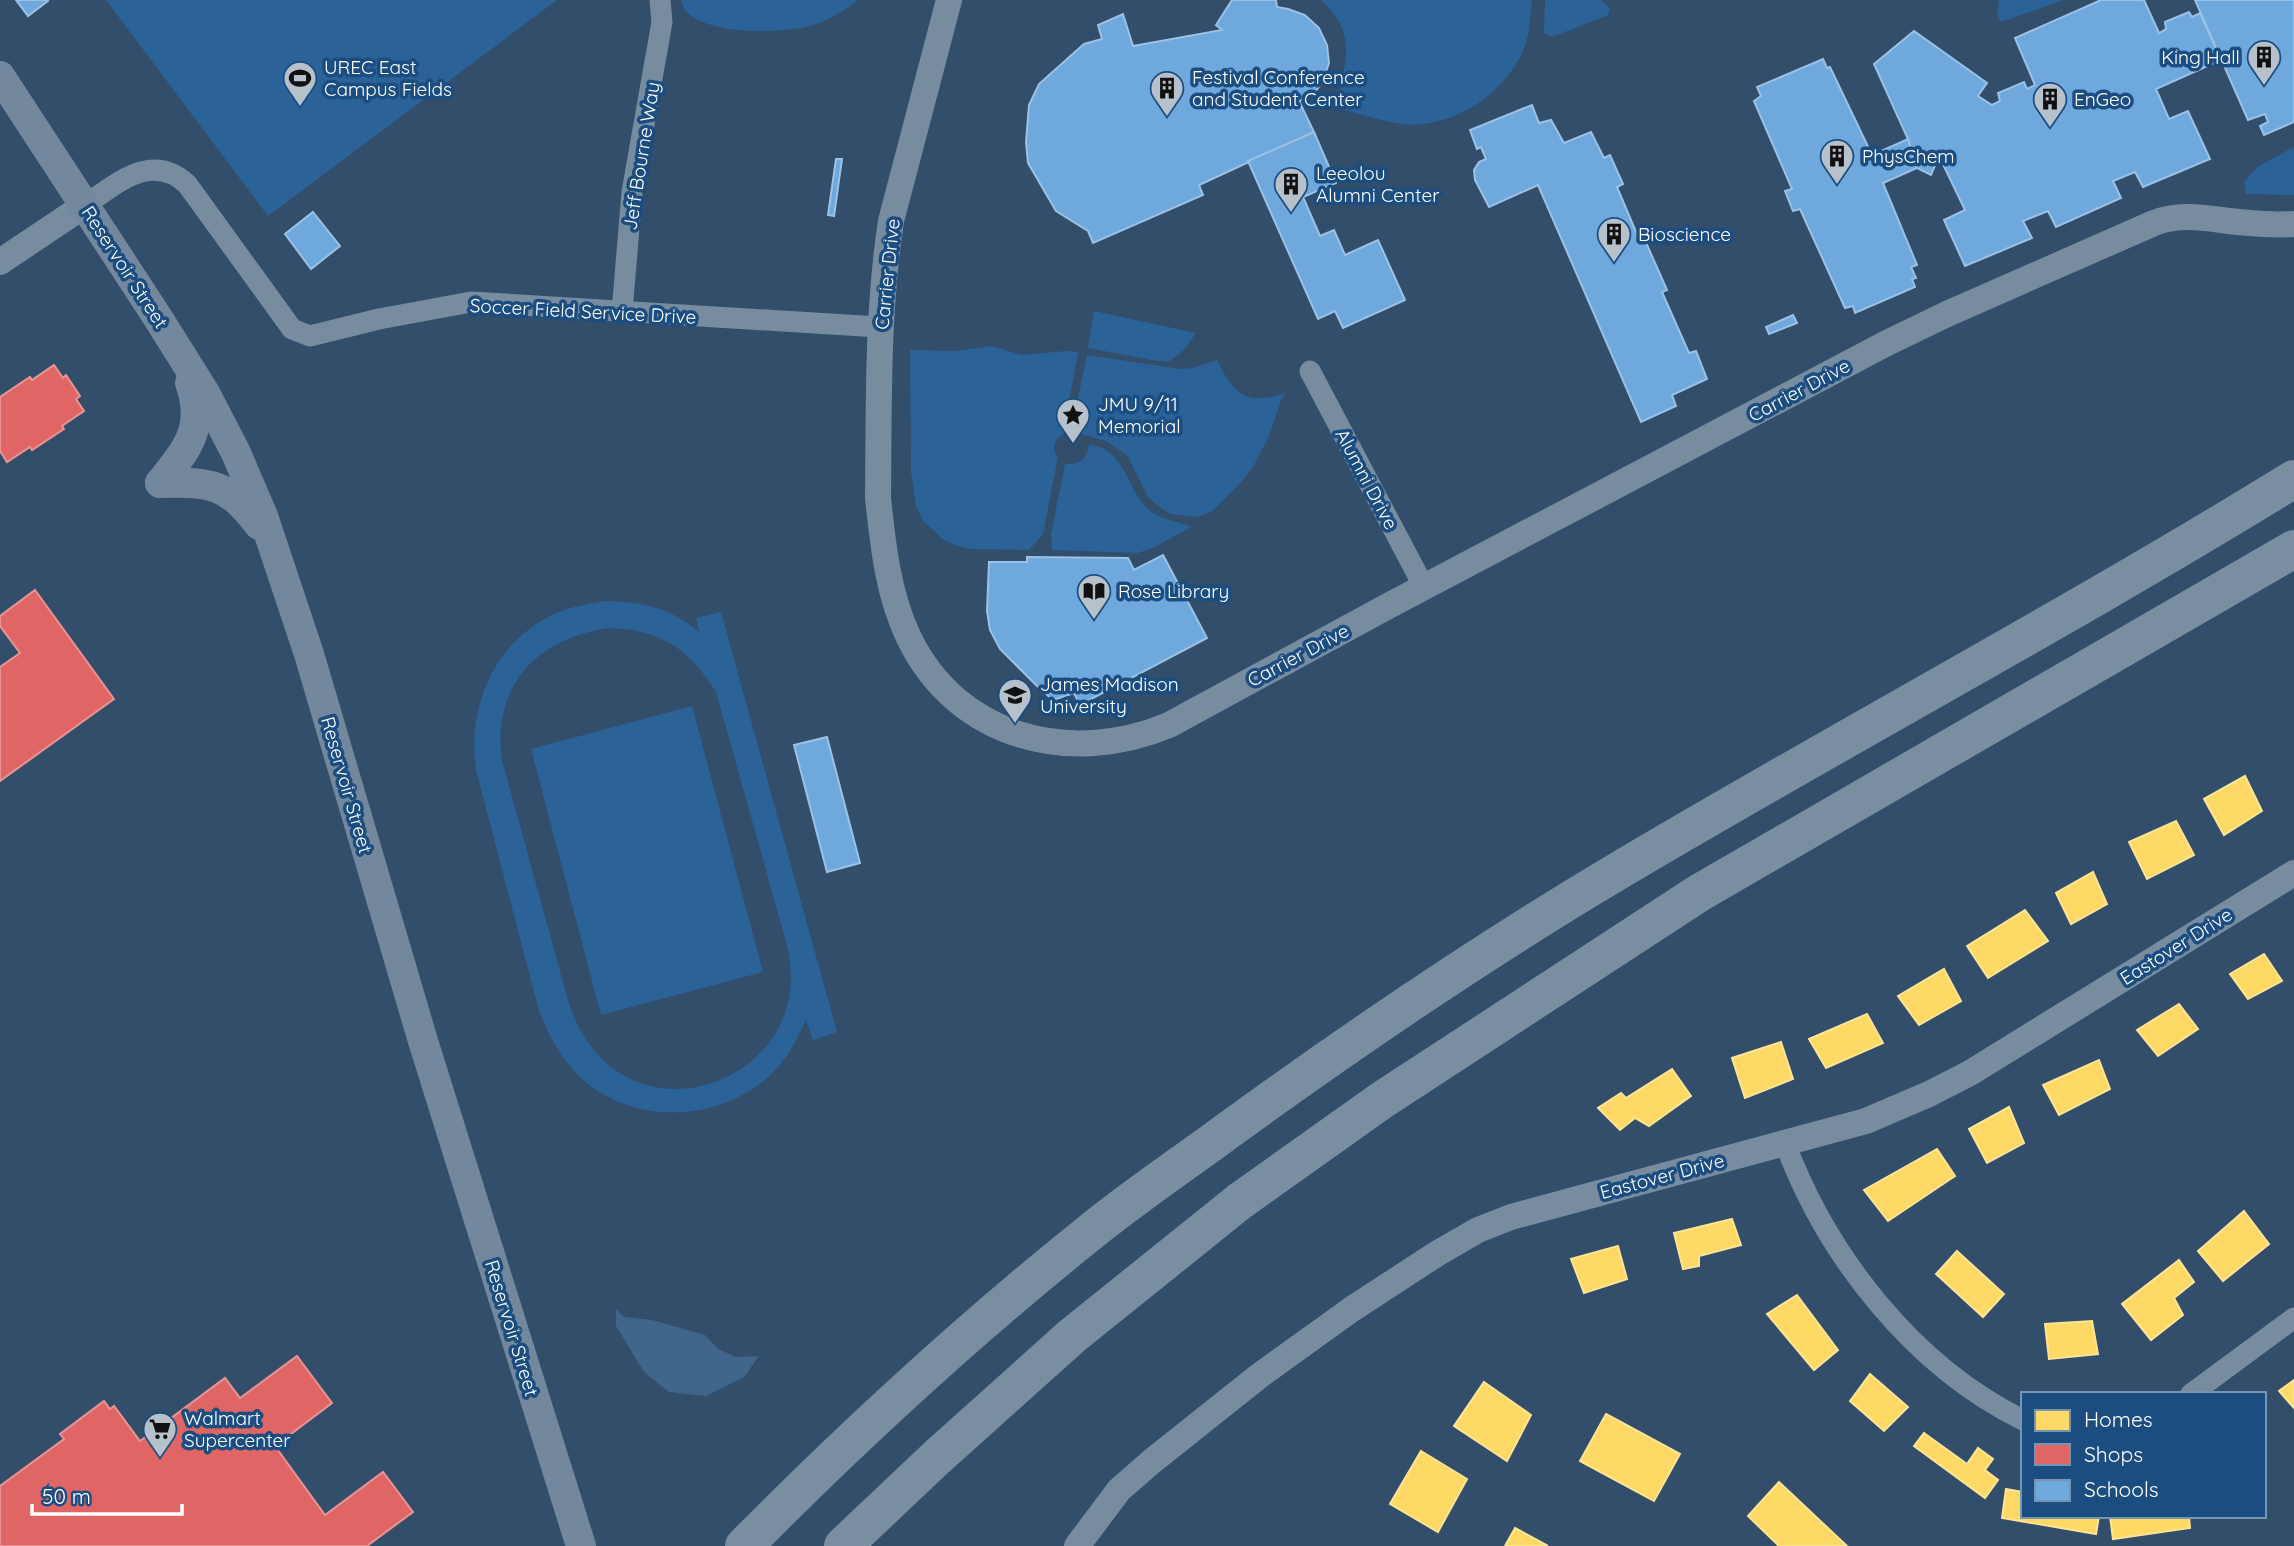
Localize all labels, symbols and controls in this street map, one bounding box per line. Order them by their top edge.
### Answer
building icon: King Hall [2245,38,2283,87]
place label: King Hall [2161,45,2240,69]
place label: UREC East Campus Fields [324,55,452,101]
sports icon: UREC East Campus Fields [281,59,319,108]
place label: Festival Conference and Student Center [1192,65,1365,111]
building icon: Festival Conference and Student Center [1148,69,1186,118]
street label: Jeff Bourne Way [617,80,665,232]
building icon: EnGeo [2031,80,2069,129]
place label: EnGeo [2074,87,2131,111]
building icon: PhysChem [1818,137,1856,186]
place label: PhysChem [1862,144,1955,168]
place label: Leeolou Alumni Center [1316,161,1440,207]
building icon: Leeolou Alumni Center [1272,165,1310,214]
street label: Reservoir Street [76,201,174,333]
building icon: Bioscience [1595,215,1633,264]
street label: Carrier Drive [869,217,905,331]
place label: Bioscience [1638,222,1731,246]
street label: Soccer Field Service Drive [469,293,697,329]
street label: Carrier Drive [1744,353,1854,427]
place label: JMU 9/11 Memorial [1098,392,1181,438]
place icon: JMU 9/11 Memorial [1054,396,1092,445]
street label: Alumni Drive [1330,425,1404,533]
library icon: Rose Library [1075,572,1113,621]
place label: Rose Library [1118,579,1229,603]
street label: Carrier Drive [1243,618,1353,692]
place label: James Madison University [1040,672,1179,718]
school or university icon: James Madison University [996,676,1034,725]
street label: Reservoir Street [316,714,378,856]
street label: Eastover Drive [2115,902,2237,990]
street label: Eastover Drive [1597,1148,1727,1204]
street label: Reservoir Street [480,1257,544,1399]
legend [2021,1392,2266,1518]
place label: Walmart Supercenter [184,1406,291,1452]
text: Homes [2084,1406,2153,1432]
supermarket icon: Walmart Supercenter [141,1410,179,1459]
text: Shops [2084,1441,2143,1467]
scale bar [32,1472,182,1516]
text: Schools [2084,1476,2159,1502]
text: 50 m [42,1483,91,1509]

